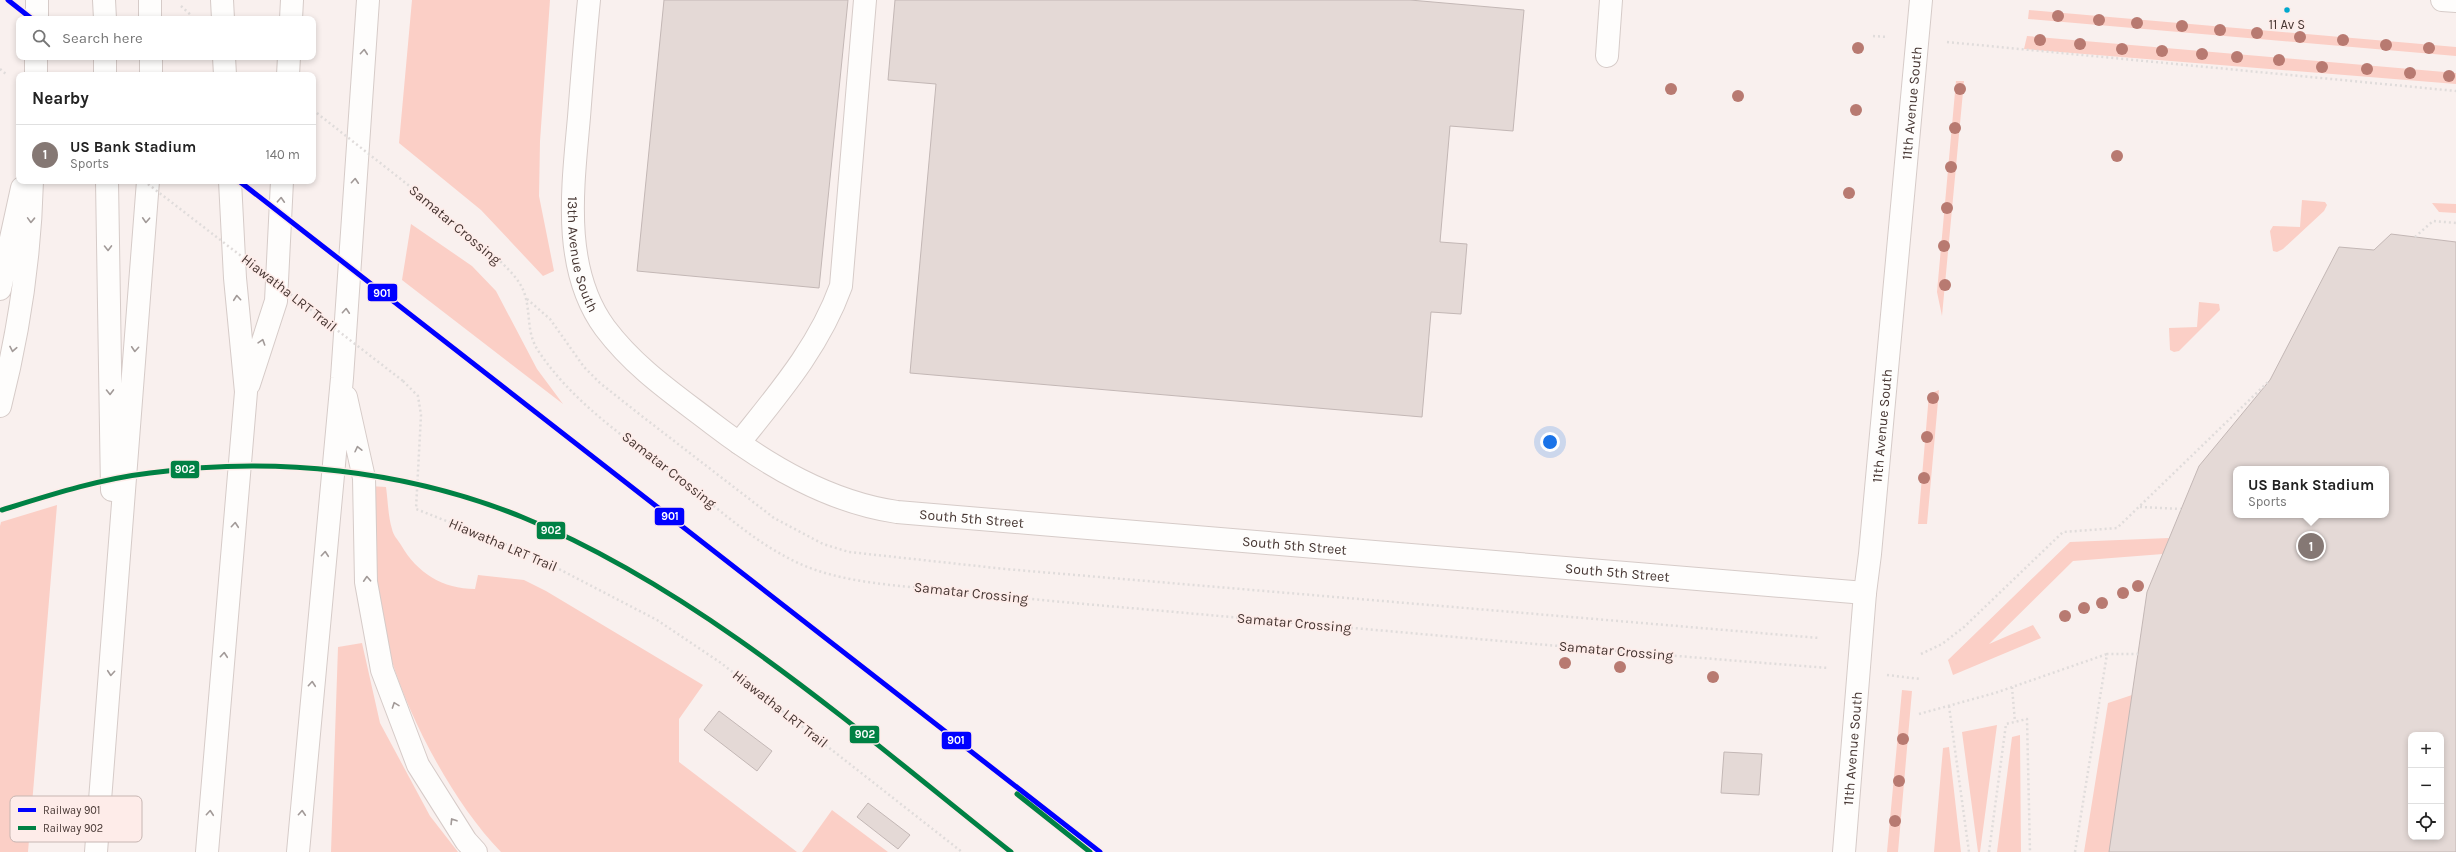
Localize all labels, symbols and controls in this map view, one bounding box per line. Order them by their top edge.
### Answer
marker: 11 Av S [2282,5,2292,15]
search box [16,16,316,60]
place label: 11 Av S [2269,17,2305,32]
icon: search [30,27,52,49]
text: Search here [62,29,143,47]
street label: 11th Avenue South [1898,45,1925,161]
one-way arrow [359,49,368,55]
text: Nearby [32,88,89,108]
text: US Bank Stadium [70,138,196,156]
text: 1 [43,147,47,162]
text: 140 m [265,147,300,162]
text: Sports [70,156,109,171]
one-way arrow [350,178,359,184]
street label: Samatar Crossing [406,182,505,268]
street label: 13th Avenue South [564,196,602,315]
one-way arrow [277,197,286,203]
one-way arrow [27,217,35,223]
one-way arrow [142,217,150,223]
one-way arrow [104,245,112,251]
street label: Hiawatha LRT Trail [238,251,340,335]
line badge: 901 [367,283,398,302]
text: 901 [373,287,391,300]
one-way arrow [233,295,242,301]
one-way arrow [342,308,351,314]
one-way arrow [258,339,266,346]
one-way arrow [9,345,17,352]
one-way arrow [130,346,139,352]
street label: 11th Avenue South [1868,368,1896,483]
one-way arrow [106,389,115,395]
street label: Samatar Crossing [619,428,720,512]
your location [1540,432,1560,452]
one-way arrow [354,446,362,453]
line badge: 902 [170,460,200,479]
text: 902 [175,463,196,476]
popup [2233,466,2389,518]
text: US Bank Stadium [2248,476,2374,494]
text: Sports [2248,494,2287,509]
street label: South 5th Street [918,505,1025,531]
line badge: 901 [654,507,685,526]
text: 901 [661,510,679,523]
street label: Hiawatha LRT Trail [446,514,560,576]
line badge: 902 [536,521,566,540]
one-way arrow [230,522,239,528]
text: 902 [541,524,562,537]
pin: 1 [2298,531,2324,561]
street label: South 5th Street [1241,532,1347,558]
one-way arrow [320,551,329,557]
street label: South 5th Street [1564,559,1670,585]
one-way arrow [362,576,371,582]
street label: Samatar Crossing [913,579,1029,607]
street label: Samatar Crossing [1236,610,1352,636]
street label: Samatar Crossing [1558,638,1674,664]
one-way arrow [219,652,228,658]
street label: Hiawatha LRT Trail [729,667,831,751]
one-way arrow [107,670,116,676]
one-way arrow [308,681,317,687]
street label: 11th Avenue South [1839,691,1865,806]
one-way arrow [392,701,400,708]
line badge: 902 [849,725,880,744]
text: 902 [855,728,876,741]
line badge: 901 [941,731,972,750]
map controls [2408,732,2444,840]
button: + [2408,732,2444,768]
text: 901 [947,734,965,747]
button: − [2408,768,2444,804]
legend [10,796,142,842]
text: Railway 901 [43,804,100,817]
button: locate [2408,804,2444,840]
one-way arrow [206,810,215,816]
one-way arrow [297,810,306,816]
one-way arrow [450,818,458,825]
text: Railway 902 [43,822,103,835]

